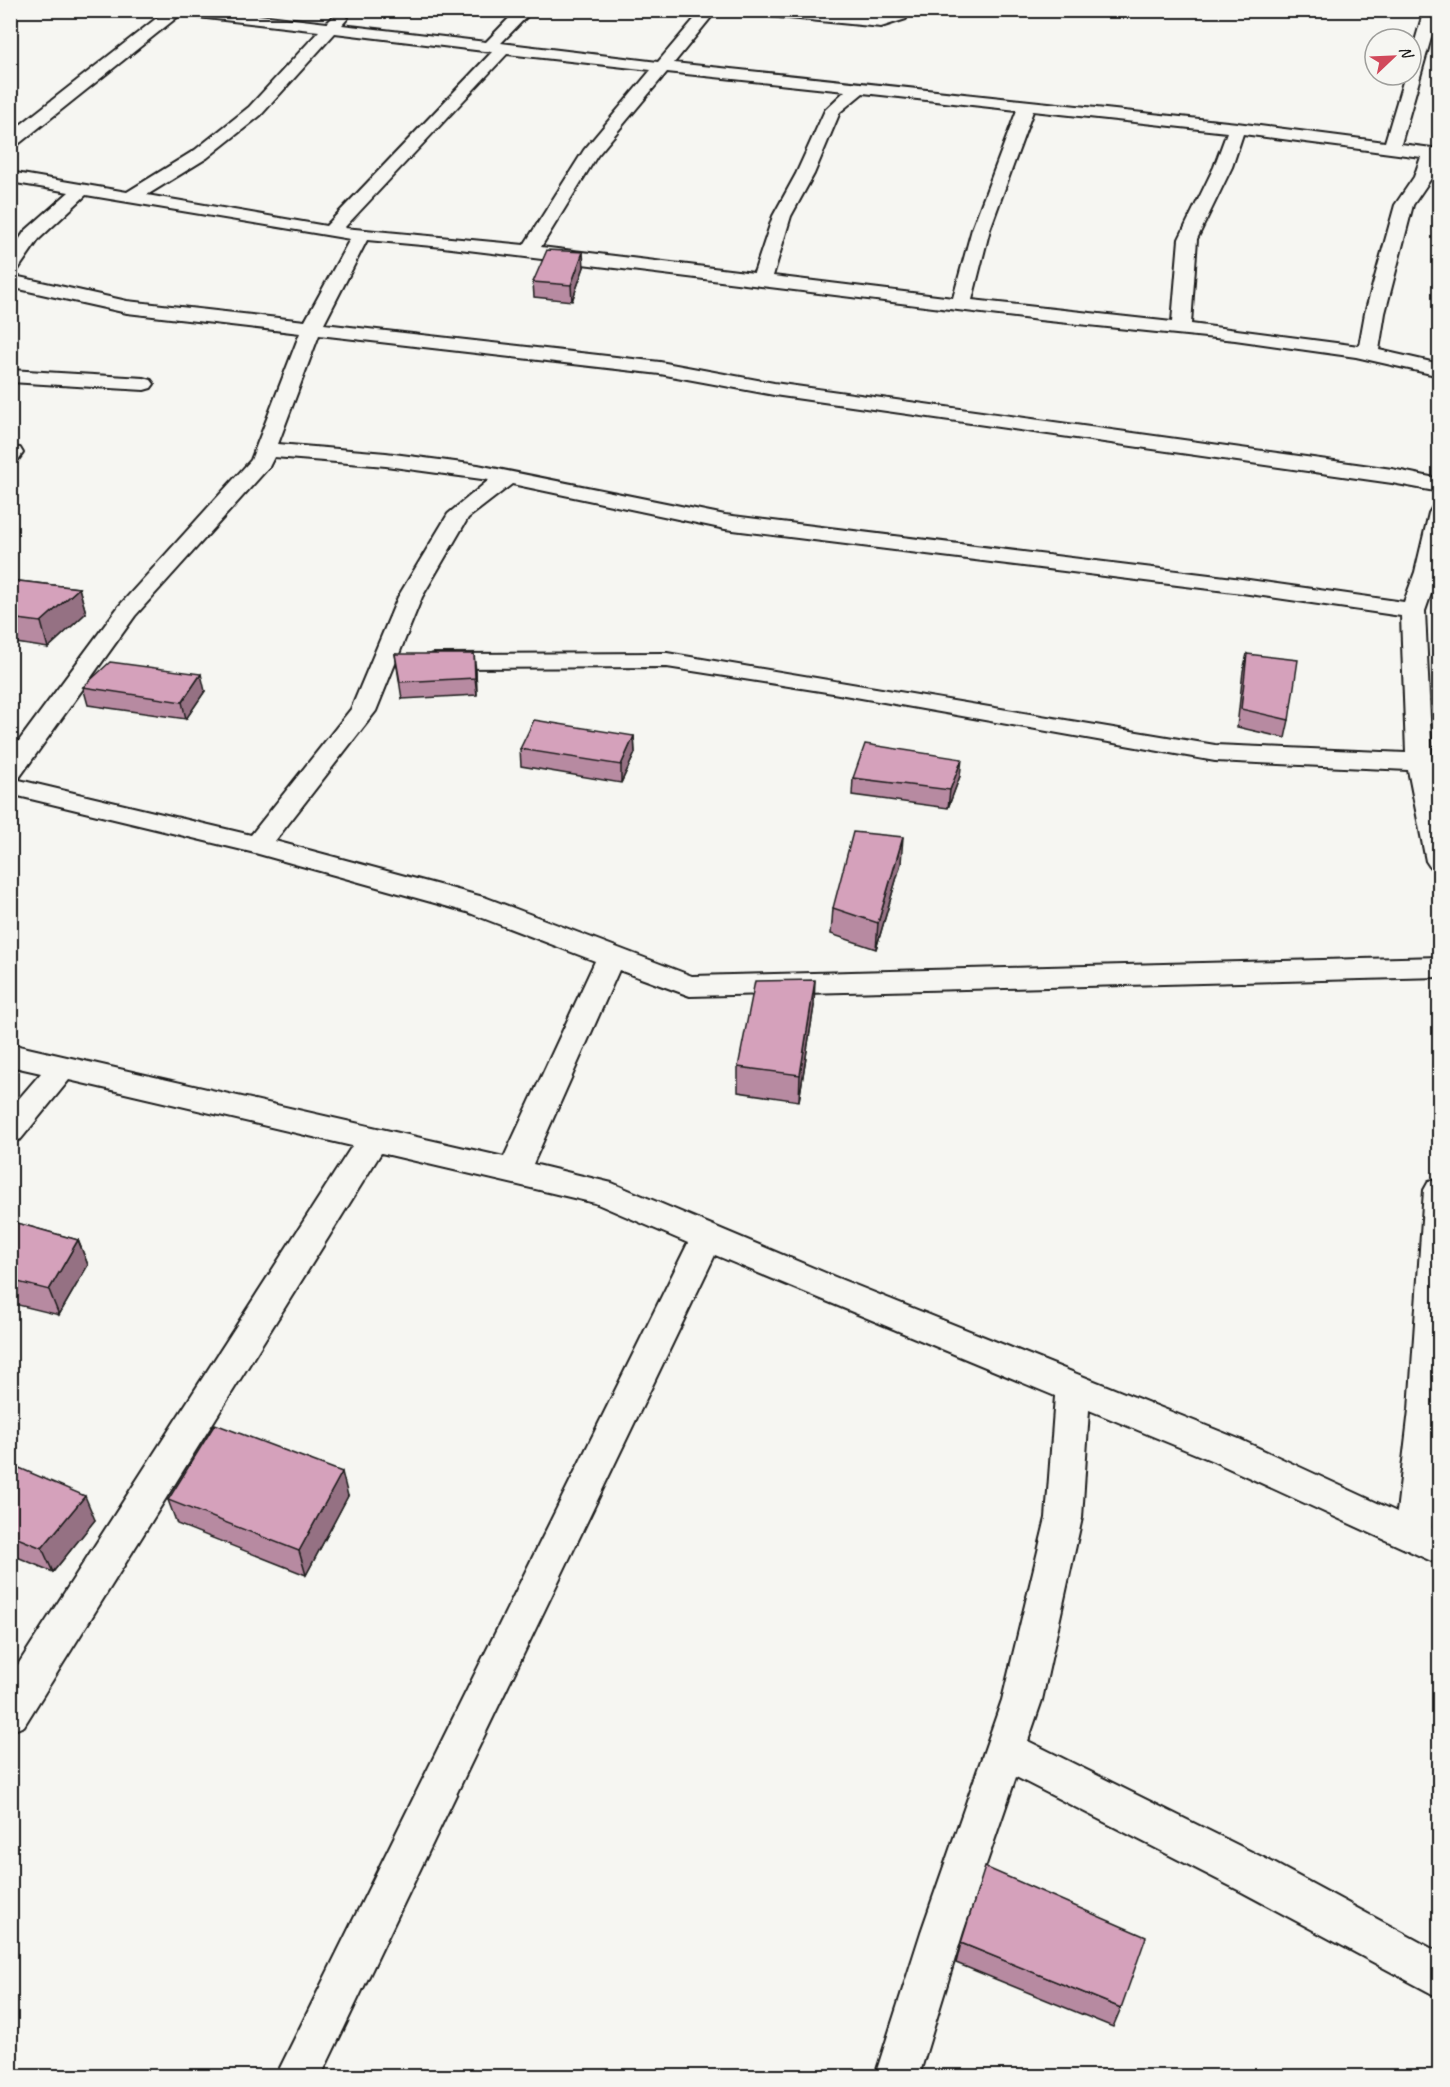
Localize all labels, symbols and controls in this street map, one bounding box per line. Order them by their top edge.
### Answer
north arrow [1363,27,1423,87]
text: N [1395,43,1418,63]

